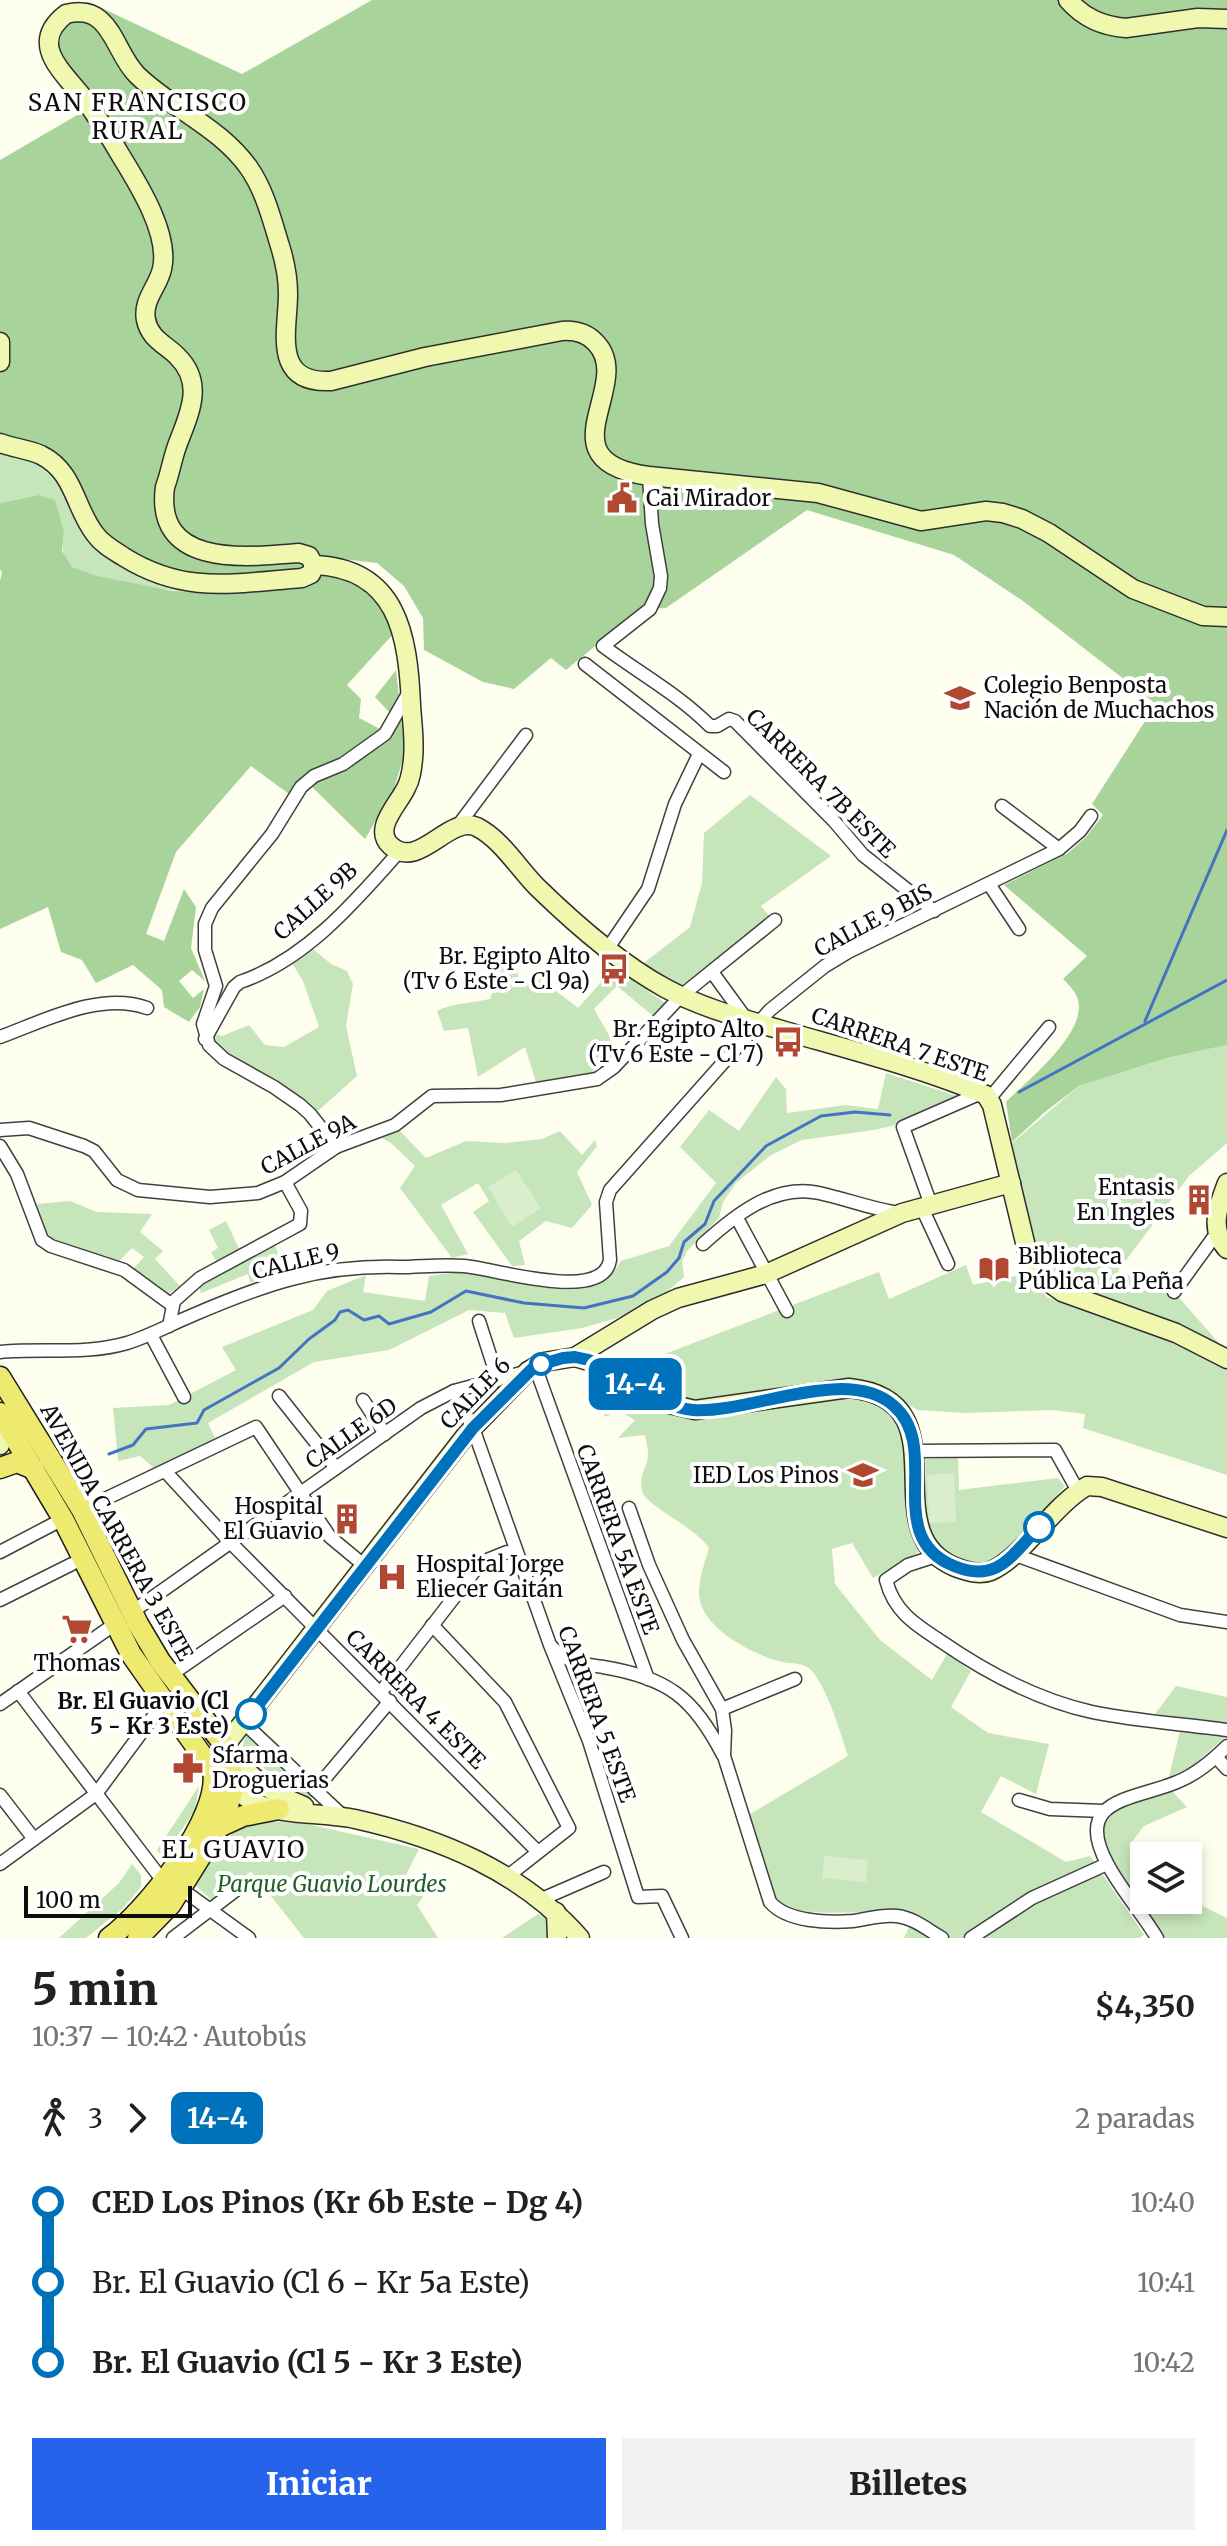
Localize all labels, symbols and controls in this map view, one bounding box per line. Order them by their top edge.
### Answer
district label: SAN FRANCISCO RURAL [28,87,248,146]
public building icon: Cai Mirador [605,481,639,515]
place label: Cai Mirador [646,484,771,512]
place label: Colegio Benposta Nación de Muchachos [984,671,1214,724]
school or university icon: Colegio Benposta Nación de Muchachos [943,681,977,715]
street label: CARRERA 7B ESTE [740,702,902,864]
street label: CALLE 9B [267,856,363,946]
street label: CALLE 9 BIS [809,877,937,963]
place label: Br. Egipto Alto (Tv 6 Este - Cl 9a) [403,942,590,995]
bus stop icon: Br. Egipto Alto (Tv 6 Este - Cl 9a) [597,952,631,986]
street label: CARRERA 7 ESTE [808,1001,992,1087]
place label: Br. Egipto Alto (Tv 6 Este - Cl 7) [588,1015,764,1068]
bus stop icon: Br. Egipto Alto (Tv 6 Este - Cl 7) [771,1025,805,1059]
street label: CALLE 9A [256,1107,361,1181]
place label: Entasis En Ingles [1077,1173,1175,1226]
building icon: Entasis En Ingles [1182,1183,1216,1217]
street label: CALLE 9 [249,1237,343,1285]
place label: Biblioteca Pública La Peña [1018,1242,1184,1295]
library icon: Biblioteca Pública La Peña [977,1252,1011,1286]
street label: CALLE 6 [434,1351,516,1435]
unlabelled marker [530,1353,552,1375]
line badge: 14-4 [579,1358,691,1410]
text: 14-4 [605,1366,665,1402]
street label: CALLE 6D [300,1391,402,1475]
street label: AVENIDA CARRERA 3 ESTE [34,1398,199,1665]
street label: CARRERA 5A ESTE [571,1440,665,1638]
school or university icon: IED Los Pinos [846,1458,880,1492]
place label: IED Los Pinos [693,1461,839,1489]
place label: Hospital El Guavio [223,1492,323,1545]
building icon: Hospital El Guavio [330,1502,364,1536]
unlabelled marker [1024,1512,1054,1542]
place label: Hospital Jorge Eliecer Gaitán [416,1550,564,1603]
hospital icon: Hospital Jorge Eliecer Gaitán [375,1560,409,1594]
supermarket icon: Thomas [60,1612,94,1646]
street label: CARRERA 5 ESTE [552,1622,642,1806]
street label: CARRERA 4 ESTE [340,1623,492,1775]
place label: Thomas [33,1649,121,1677]
place label: Br. El Guavio (Cl 5 - Kr 3 Este) [57,1687,229,1740]
marker: Br. El Guavio (Cl 5 - Kr 3 Este) [236,1699,266,1729]
place label: Sfarma Droguerias [212,1741,329,1794]
pharmacy icon: Sfarma Droguerias [171,1751,205,1785]
district label: EL GUAVIO [162,1834,306,1865]
map controls [1130,1842,1202,1914]
button: layers [1130,1842,1202,1914]
park label: Parque Guavio Lourdes [217,1870,447,1898]
scale bar [24,1882,192,1918]
text: 100 m [36,1886,101,1914]
text: 5 min [32,1962,158,2017]
text: $4,350 [1095,1987,1195,2025]
text: 10:37 – 10:42 · Autobús [32,2020,307,2053]
icon: walk [32,2096,76,2140]
icon: forward [115,2096,159,2140]
text: 14-4 [187,2100,247,2136]
text: 3 [88,2102,103,2135]
text: 2 paradas [1075,2102,1195,2135]
text: CED Los Pinos (Kr 6b Este - Dg 4) [92,2183,583,2221]
text: 10:40 [1131,2186,1195,2219]
text: Br. El Guavio (Cl 6 - Kr 5a Este) [92,2263,530,2301]
text: 10:41 [1137,2266,1195,2299]
text: Br. El Guavio (Cl 5 - Kr 3 Este) [92,2343,523,2381]
text: 10:42 [1133,2346,1195,2379]
button: Iniciar [32,2438,606,2530]
button: Billetes [622,2438,1195,2530]

